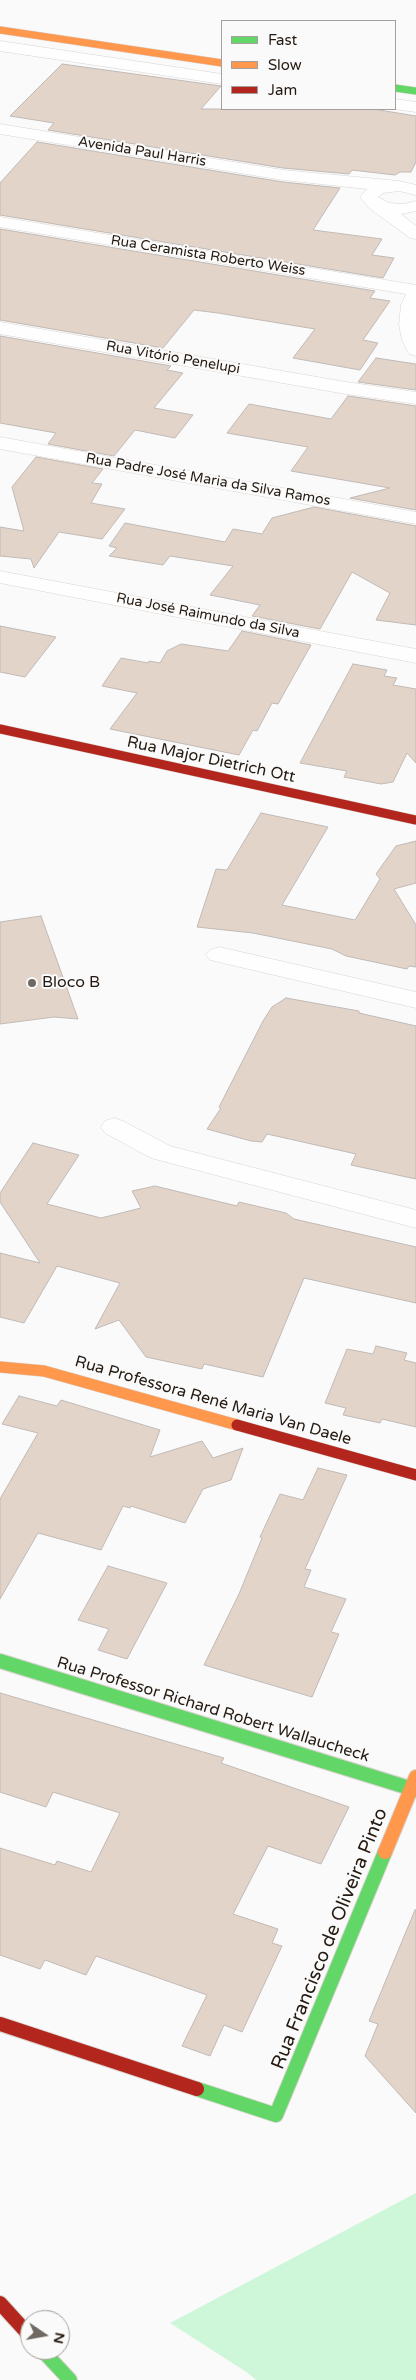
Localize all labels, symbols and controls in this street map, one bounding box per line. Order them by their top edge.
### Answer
legend [221,20,396,110]
text: Fast [268,31,297,49]
text: Slow [268,56,302,74]
text: Jam [268,81,297,99]
street label: Avenida Paul Harris [77,134,207,170]
street label: Rua Ceramista Roberto Weiss [109,232,307,280]
street label: Rua Vitório Penelupi [105,338,241,378]
street label: Rua Padre José Maria da Silva Ramos [84,450,332,510]
street label: Rua José Raimundo da Silva [115,590,301,642]
street label: Rua Major Dietrich Ott [125,733,297,787]
place label: Bloco B [42,973,100,993]
marker: Bloco B [26,977,38,989]
street label: Rua Professora René Maria Van Daele [73,1352,353,1450]
street label: Rua Professor Richard Robert Wallaucheck [54,1653,372,1767]
street label: Rua Francisco de Oliveira Pinto [267,1805,393,2073]
north arrow [20,2310,70,2360]
text: N [50,2331,69,2345]

